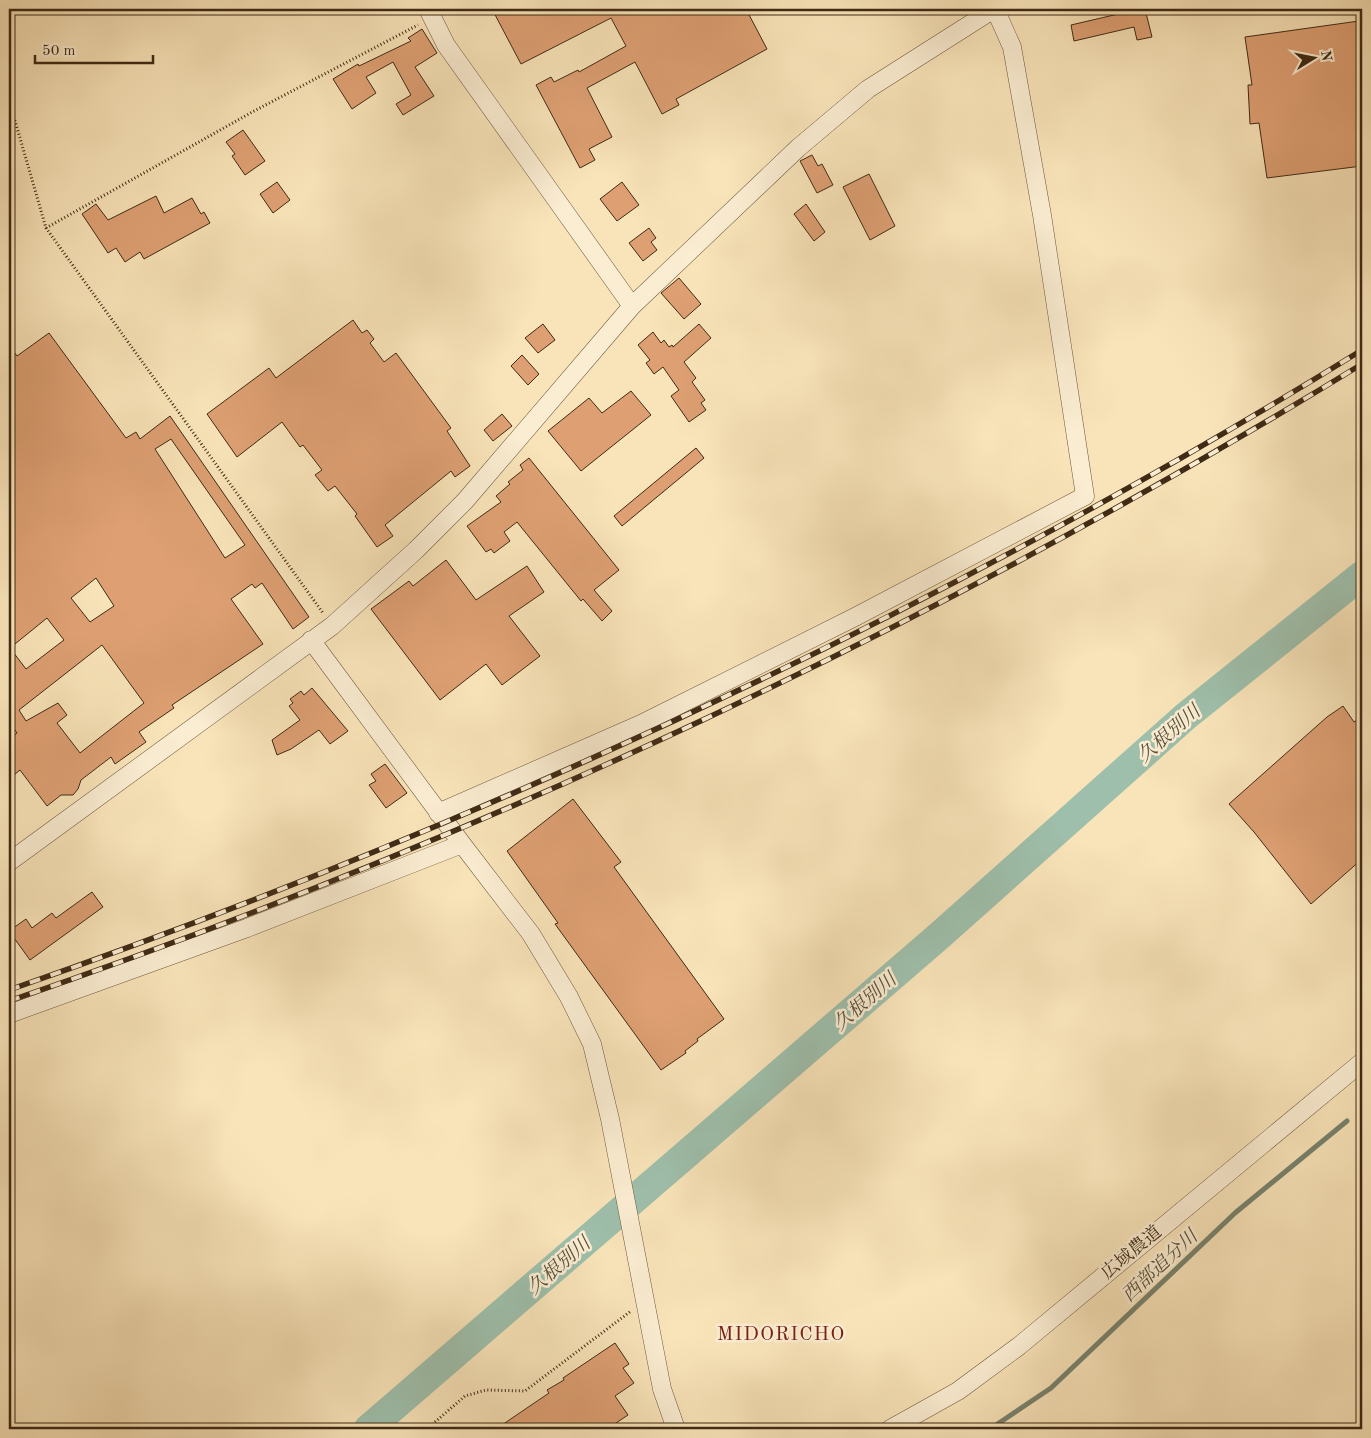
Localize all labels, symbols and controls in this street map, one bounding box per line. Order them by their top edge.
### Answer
scale bar [35,32,152,64]
north arrow [1288,32,1338,82]
text: 50 m [42,44,76,59]
text: N [1318,49,1334,63]
water label: 久根別川 [1133,700,1206,767]
water label: 久根別川 [829,968,902,1035]
street label: 広域農道 [1097,1221,1165,1283]
water label: 西部追分川 [1118,1225,1203,1306]
water label: 久根別川 [523,1232,596,1299]
district label: MIDORICHO [717,1325,845,1345]

